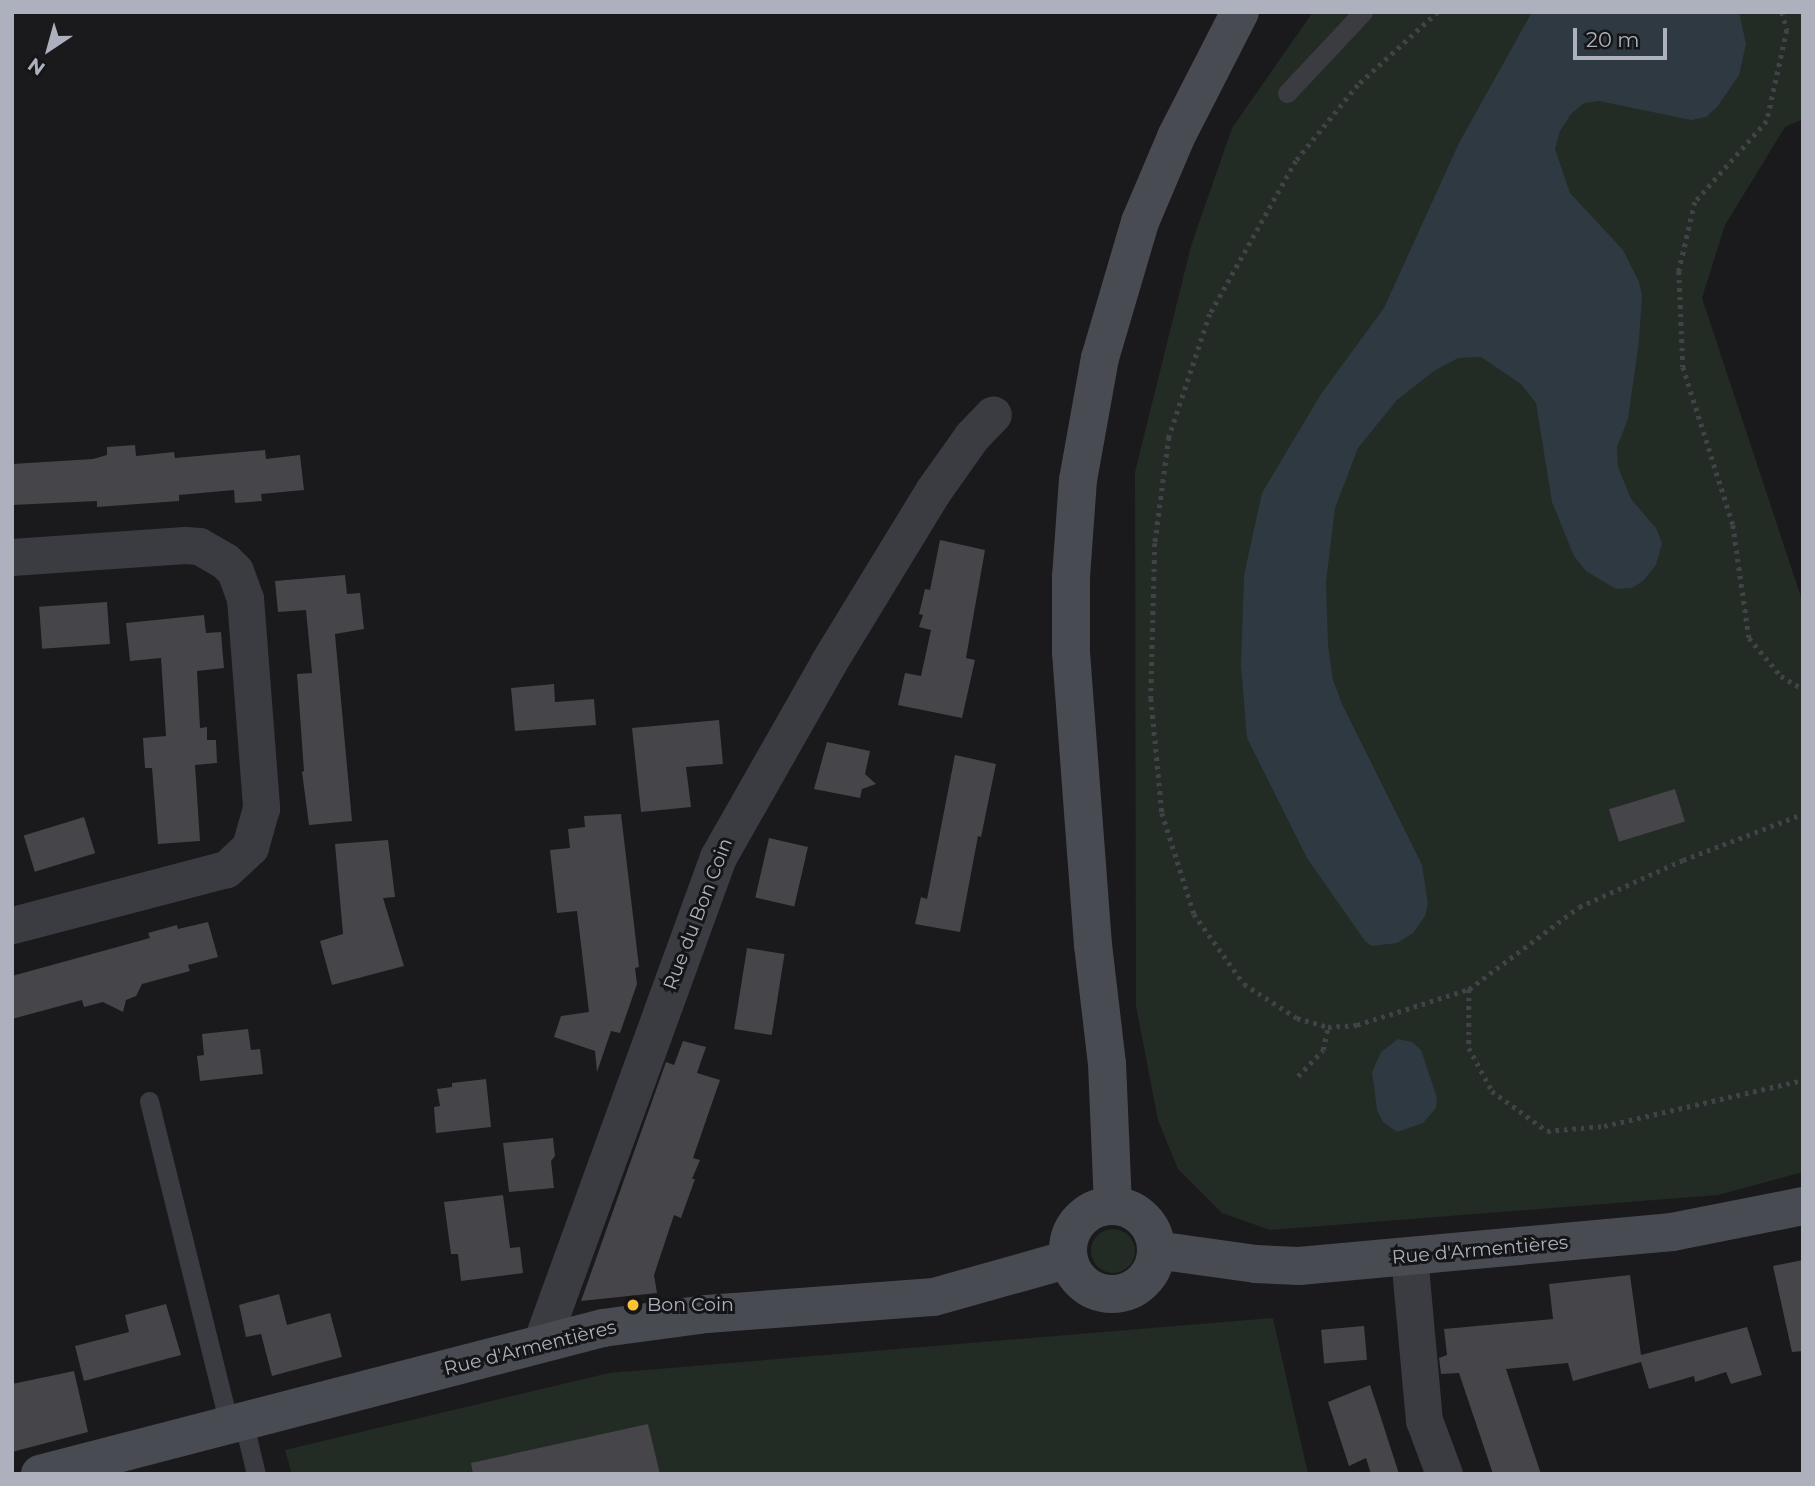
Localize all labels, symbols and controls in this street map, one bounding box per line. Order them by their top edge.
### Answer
north arrow [14,14,84,84]
scale bar [1577,14,1672,58]
text: 20 m [1586,27,1640,52]
text: N [23,53,49,80]
street label: Rue du Bon Coin [659,835,737,993]
street label: Rue d'Armentières [1391,1231,1569,1269]
place label: Bon Coin [647,1294,734,1316]
marker: Bon Coin [625,1297,641,1313]
street label: Rue d'Armentières [441,1316,619,1380]

